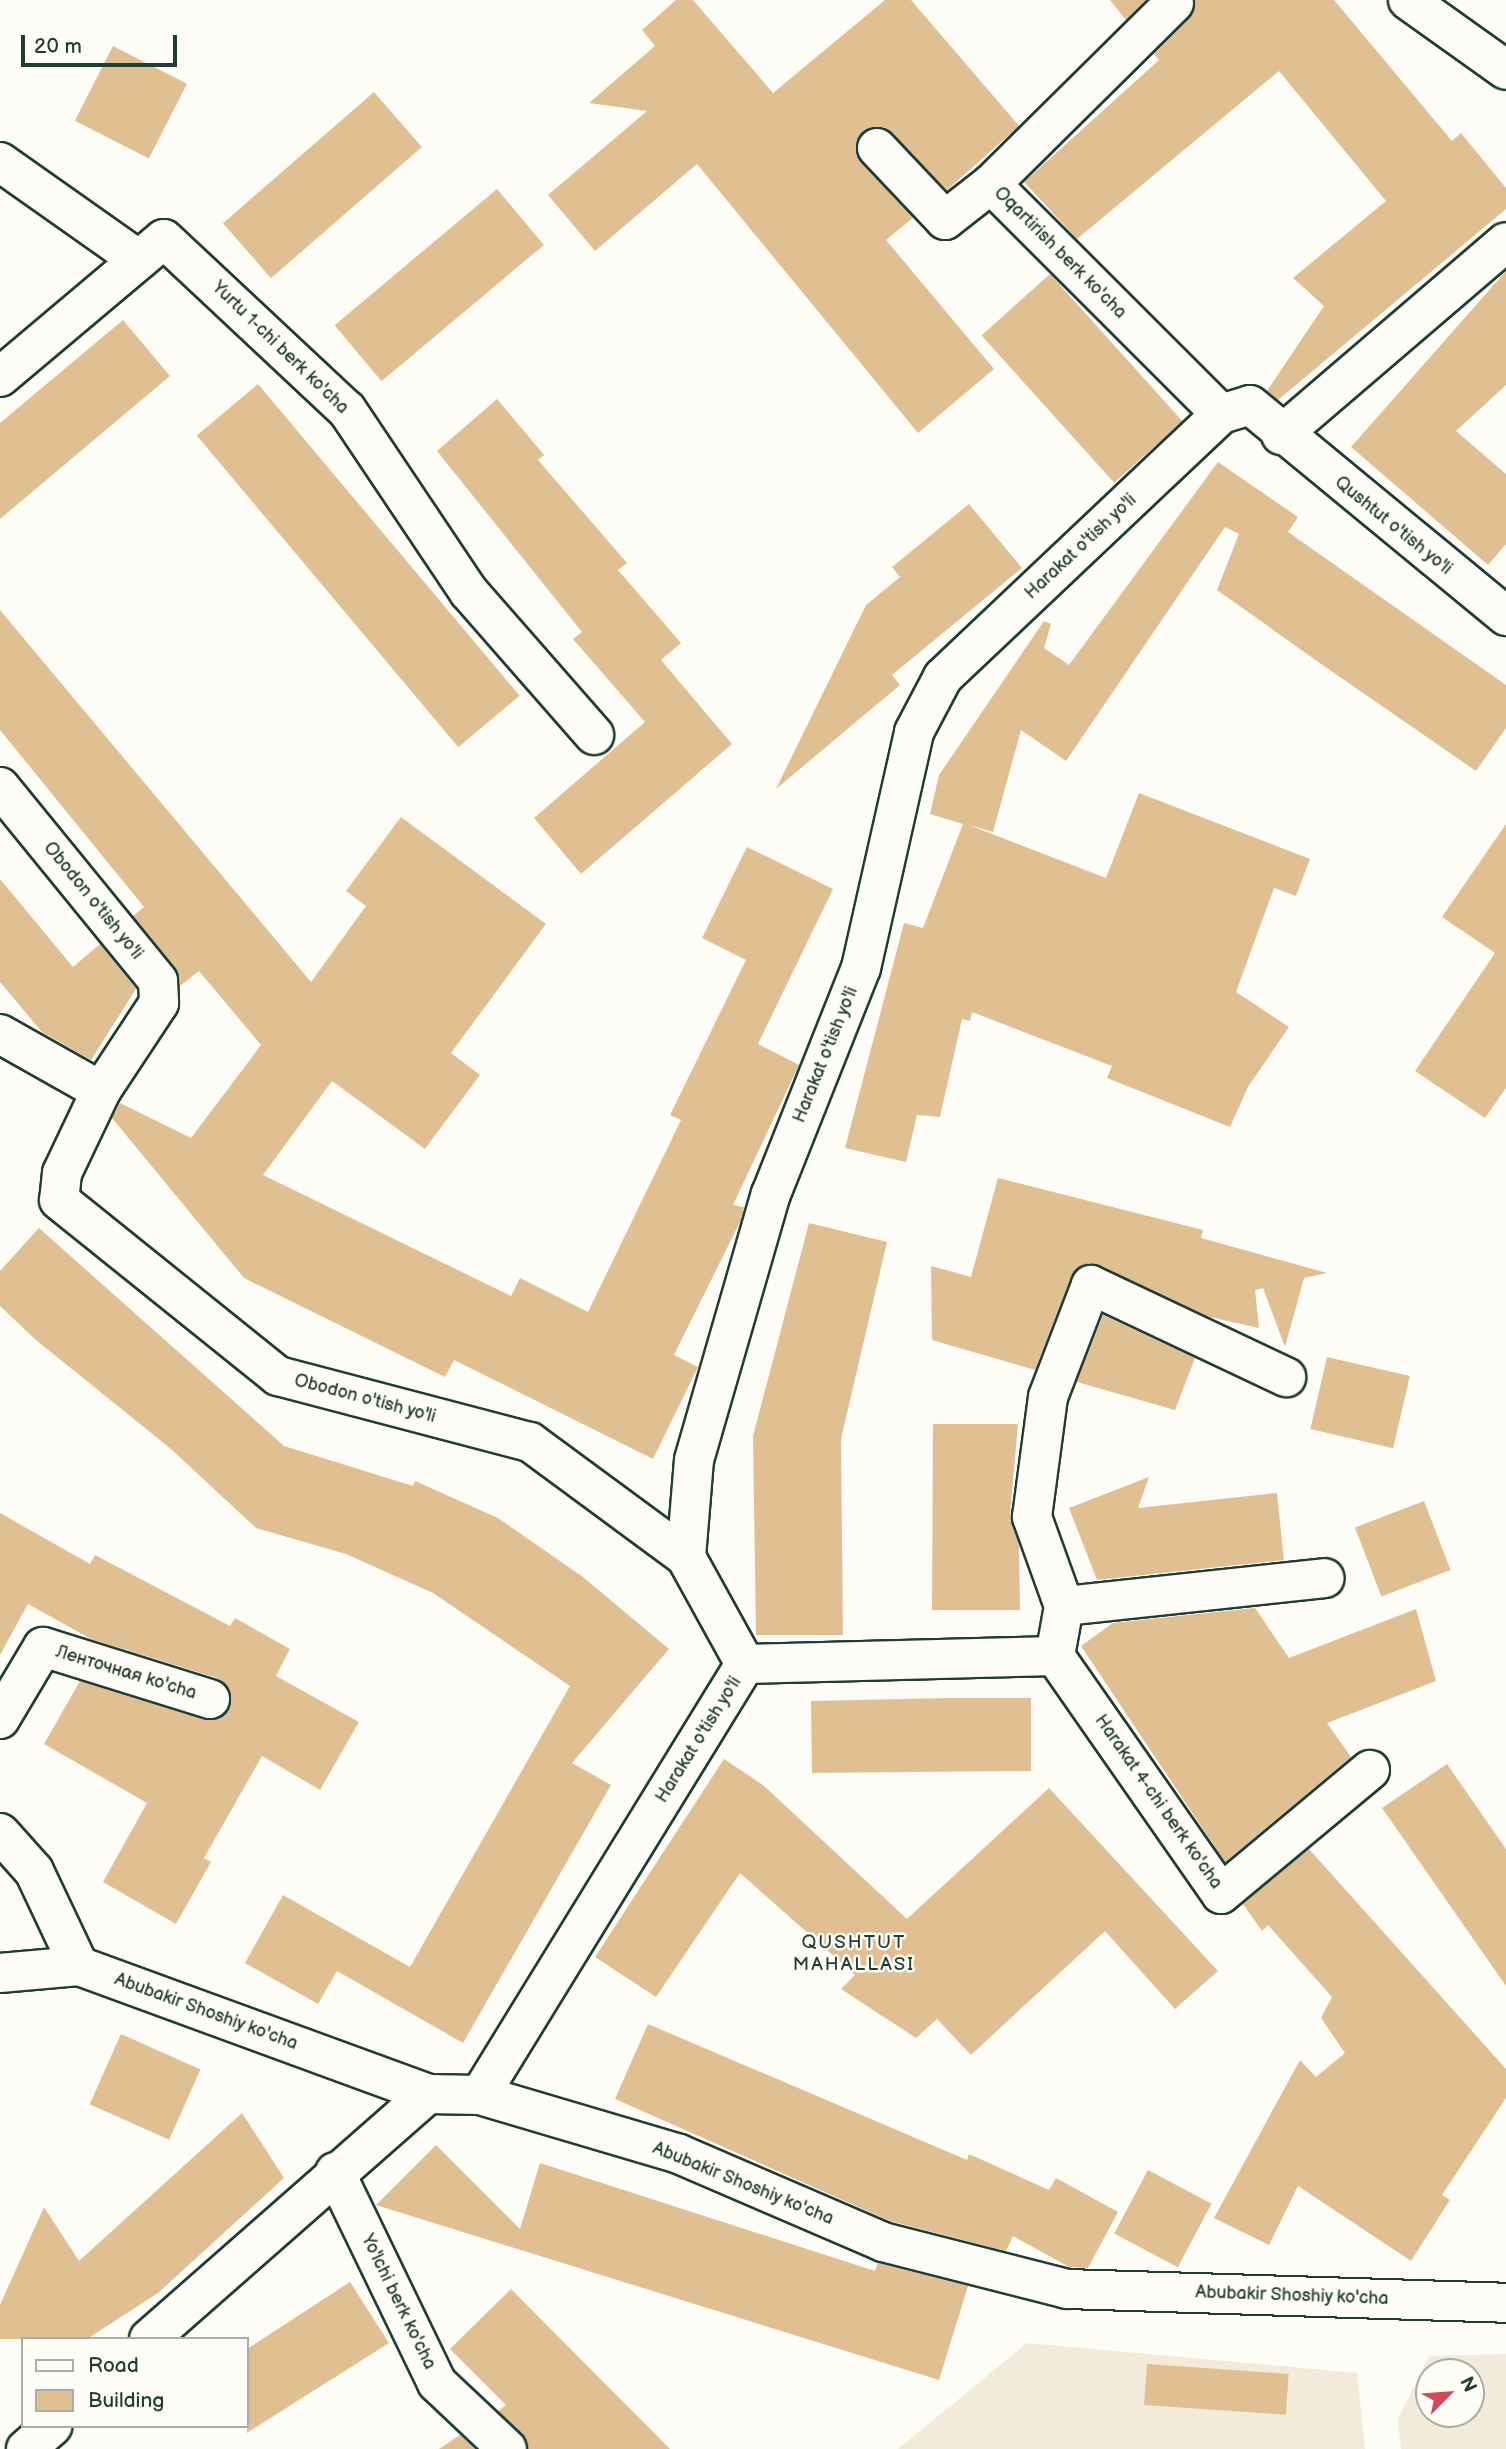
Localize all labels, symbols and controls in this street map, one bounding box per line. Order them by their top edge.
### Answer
scale bar [24,21,180,65]
text: 20 m [34,34,82,59]
street label: Oqartirish berk ko'cha [989,182,1131,324]
street label: Yurtu 1-chi berk ko'cha [207,277,353,419]
street label: Qushtut o'tish yo'li [1330,472,1456,580]
street label: Harakat o'tish yo'li [1020,490,1142,604]
street label: Obodon o'tish yo'li [39,837,147,965]
street label: Harakat o'tish yo'li [789,984,863,1126]
street label: Obodon o'tish yo'li [292,1370,438,1428]
street label: Ленточная ko'cha [53,1641,199,1705]
street label: Harakat o'tish yo'li [651,1673,747,1807]
street label: Harakat 4-chi berk ko'cha [1090,1711,1226,1893]
district label: QUSHTUT MAHALLASI [794,1932,914,1976]
street label: Abubakir Shoshiy ko'cha [111,1969,301,2055]
street label: Abubakir Shoshiy ko'cha [649,2138,837,2230]
street label: Yo'lchi berk ko'cha [356,2231,440,2373]
street label: Abubakir Shoshiy ko'cha [1194,2282,1390,2310]
legend [21,2337,248,2428]
text: Road [88,2353,139,2378]
north arrow [1415,2358,1485,2428]
text: N [1454,2373,1481,2396]
text: Building [88,2388,164,2413]

